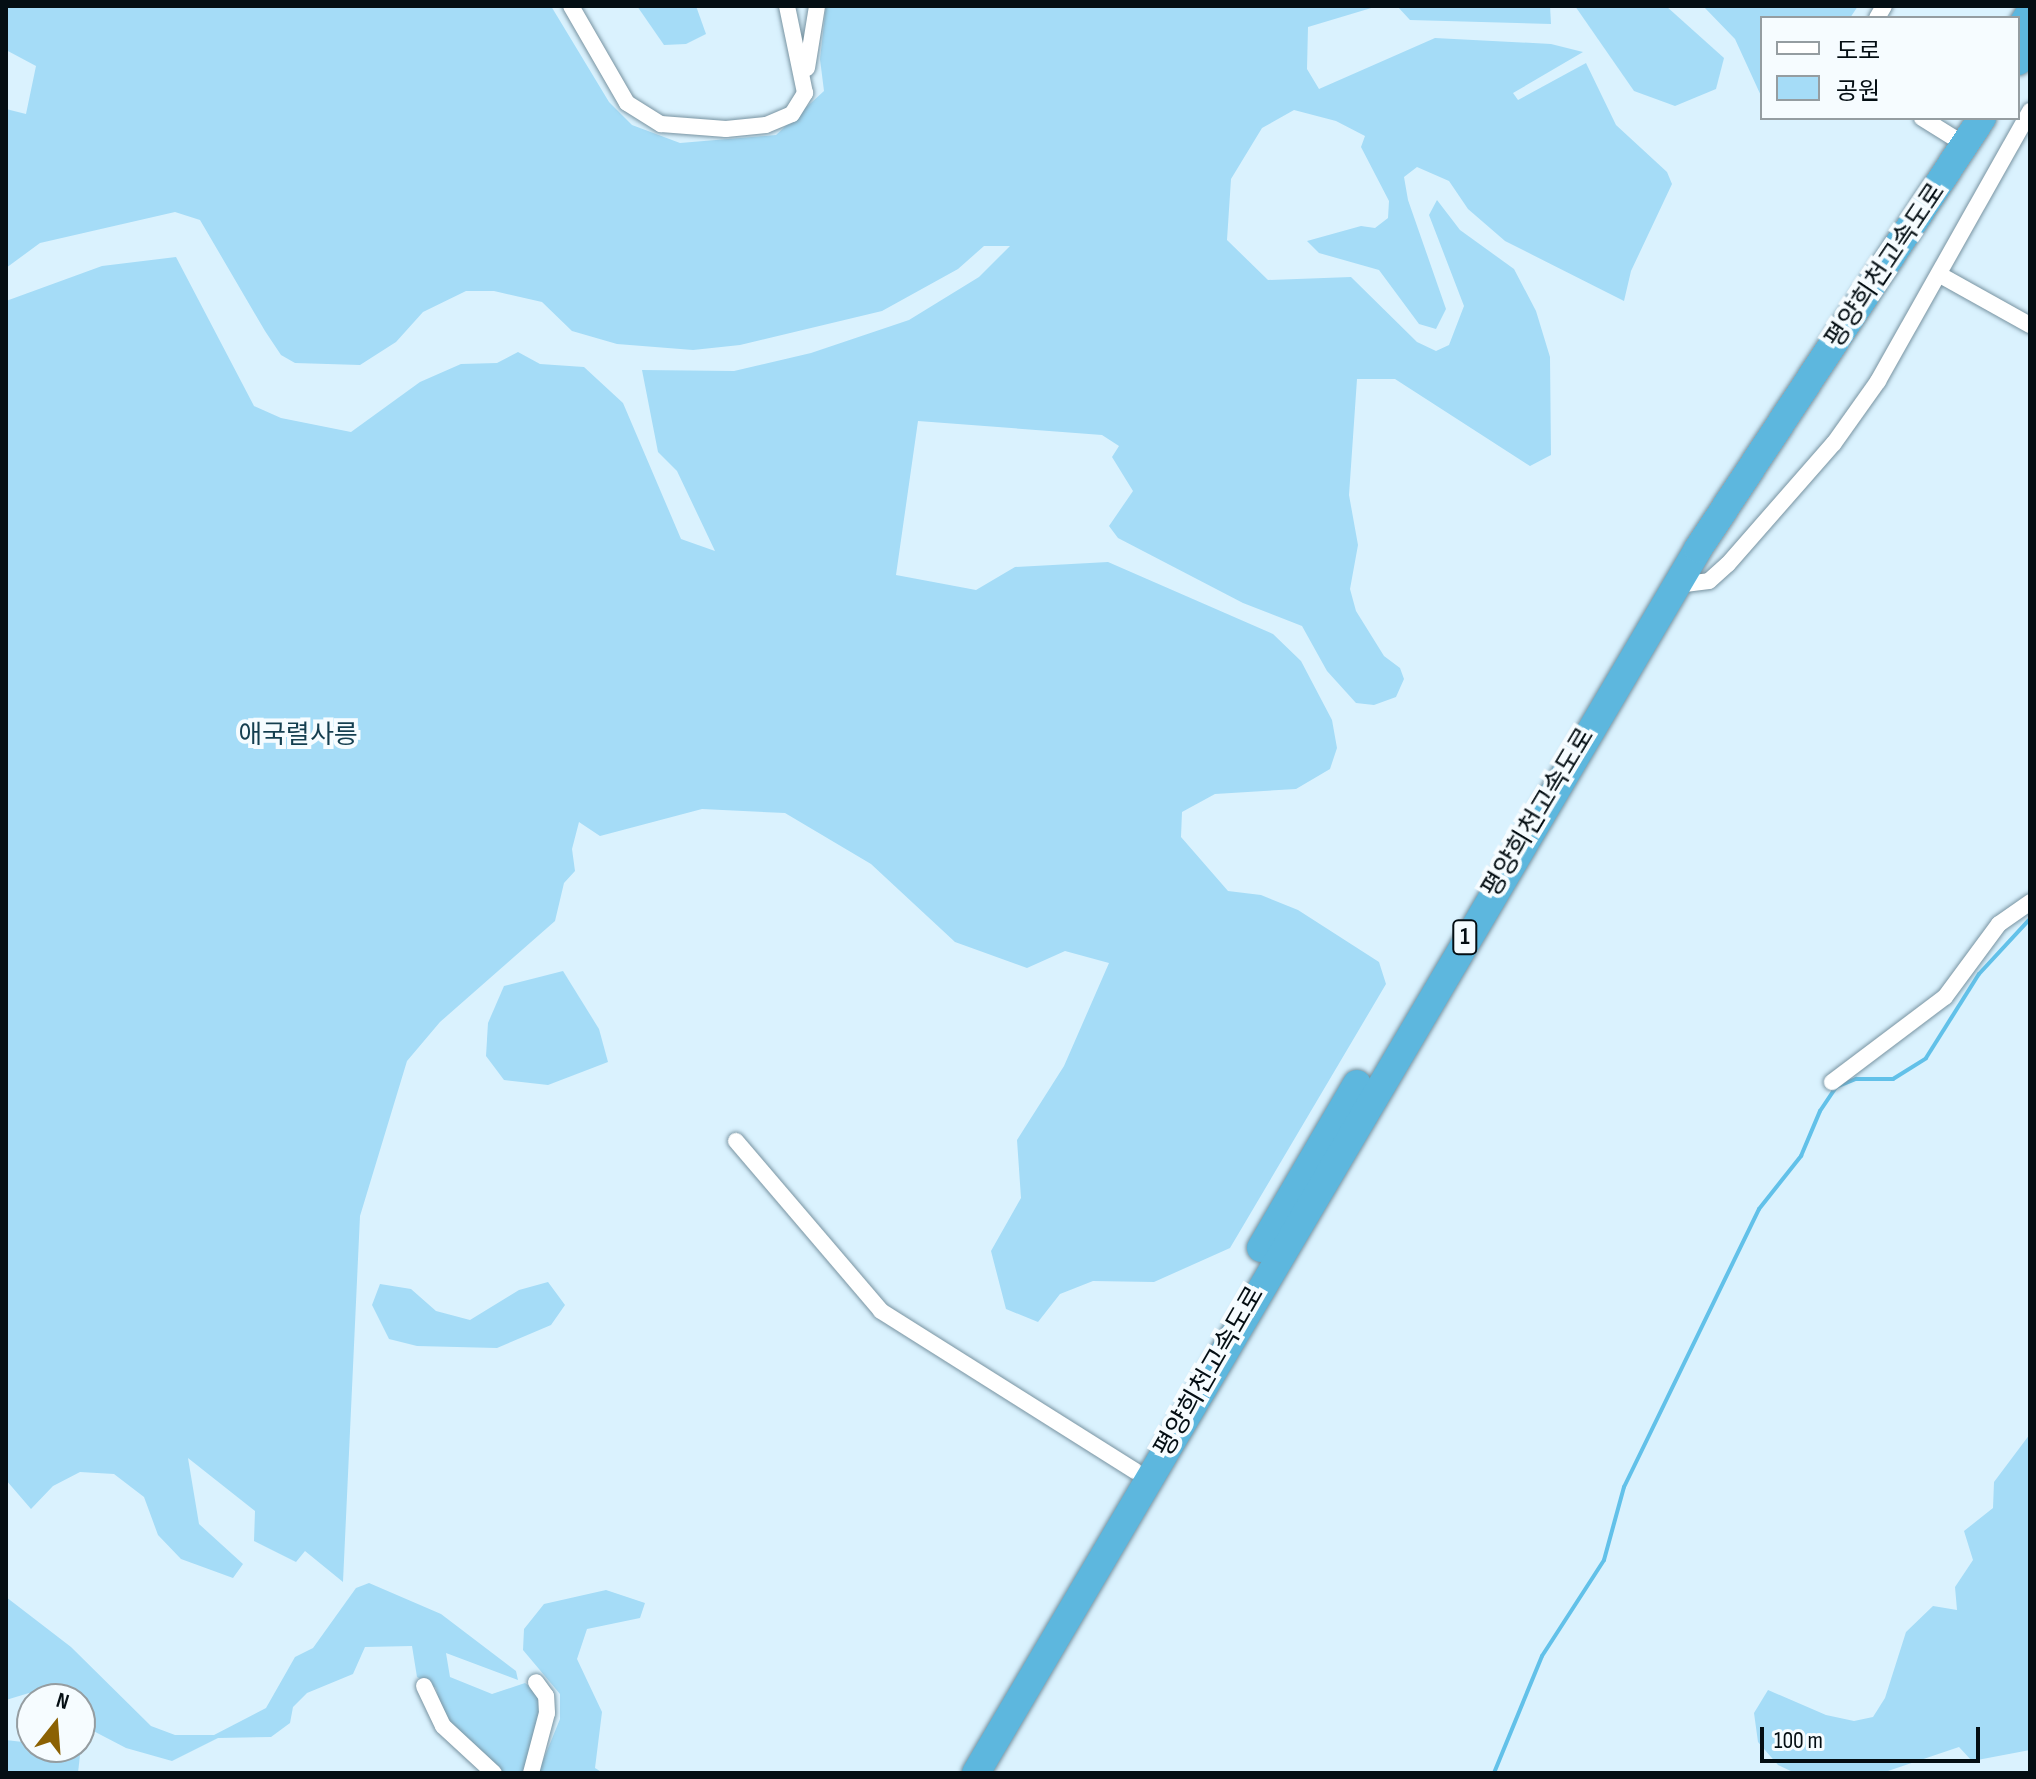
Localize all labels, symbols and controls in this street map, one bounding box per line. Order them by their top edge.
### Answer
legend [1760,16,2020,120]
text: 도로 [1836,37,1880,66]
text: 공원 [1836,77,1880,106]
street label: 평양희천고속도로 [1820,178,1952,354]
park label: 애국렬사릉 [238,720,358,752]
street label: 평양희천고속도로 [1476,723,1602,903]
road number: 1 [1451,917,1479,957]
street label: 평양희천고속도로 [1149,1281,1271,1463]
north arrow [16,1683,96,1763]
text: N [53,1687,72,1716]
scale bar [1764,1711,1984,1761]
text: 100 m [1774,1726,1823,1755]

